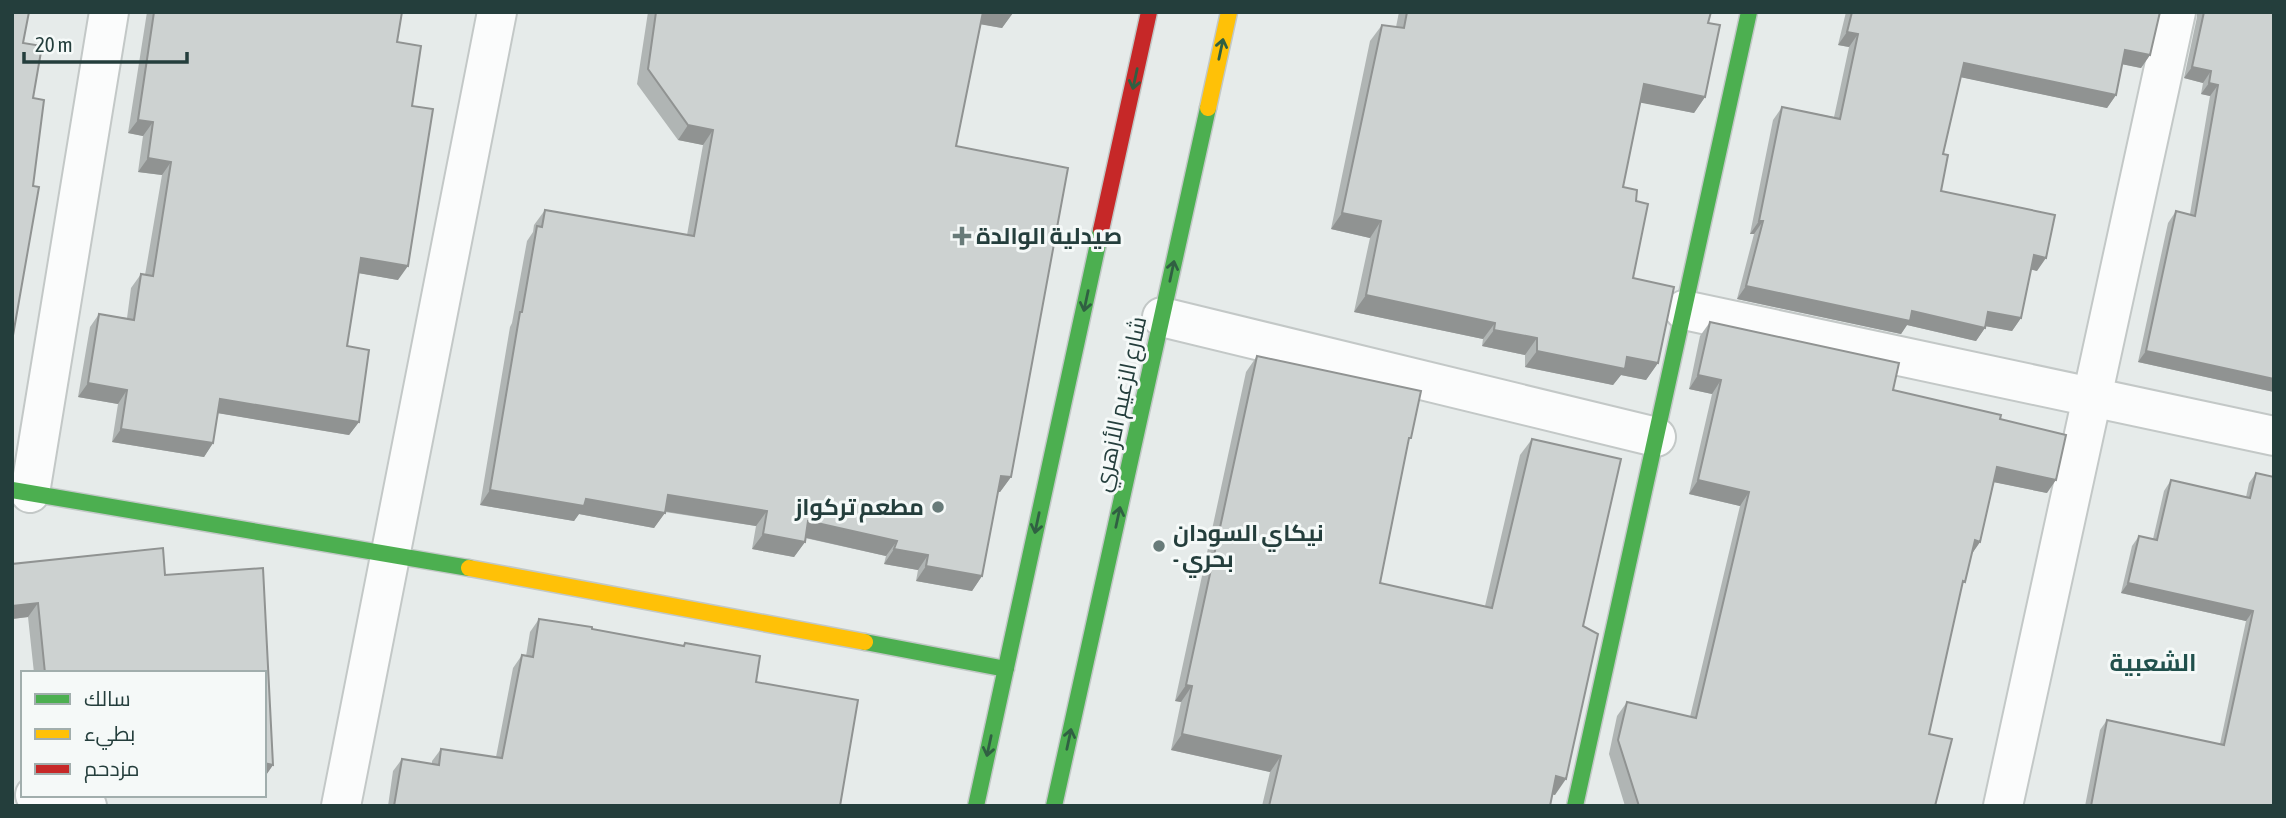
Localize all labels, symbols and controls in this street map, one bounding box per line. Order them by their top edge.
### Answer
scale bar [24,21,187,65]
text: 20 m [35,32,73,56]
one-way arrow [1215,38,1229,61]
one-way arrow [1127,67,1141,90]
place label: صيدلية الوالدة [976,223,1122,250]
marker: صيدلية الوالدة [954,228,970,244]
one-way arrow [1166,260,1180,283]
one-way arrow [1079,289,1092,312]
street label: شارع الزعيم الأزهري [1089,314,1156,495]
place label: مطعم تركواز [794,494,924,523]
marker: مطعم تركواز [930,499,946,515]
one-way arrow [1112,506,1125,529]
one-way arrow [1030,511,1044,534]
place label: نيكاي السودان - بحري [1173,520,1324,578]
marker: نيكاي السودان - بحري [1151,538,1167,554]
district label: الشعبية [2110,649,2196,676]
legend [21,671,266,797]
text: سالك [84,686,131,710]
text: بطيء [84,721,135,750]
one-way arrow [1063,728,1076,751]
one-way arrow [981,734,995,757]
text: مزدحم [84,756,139,783]

